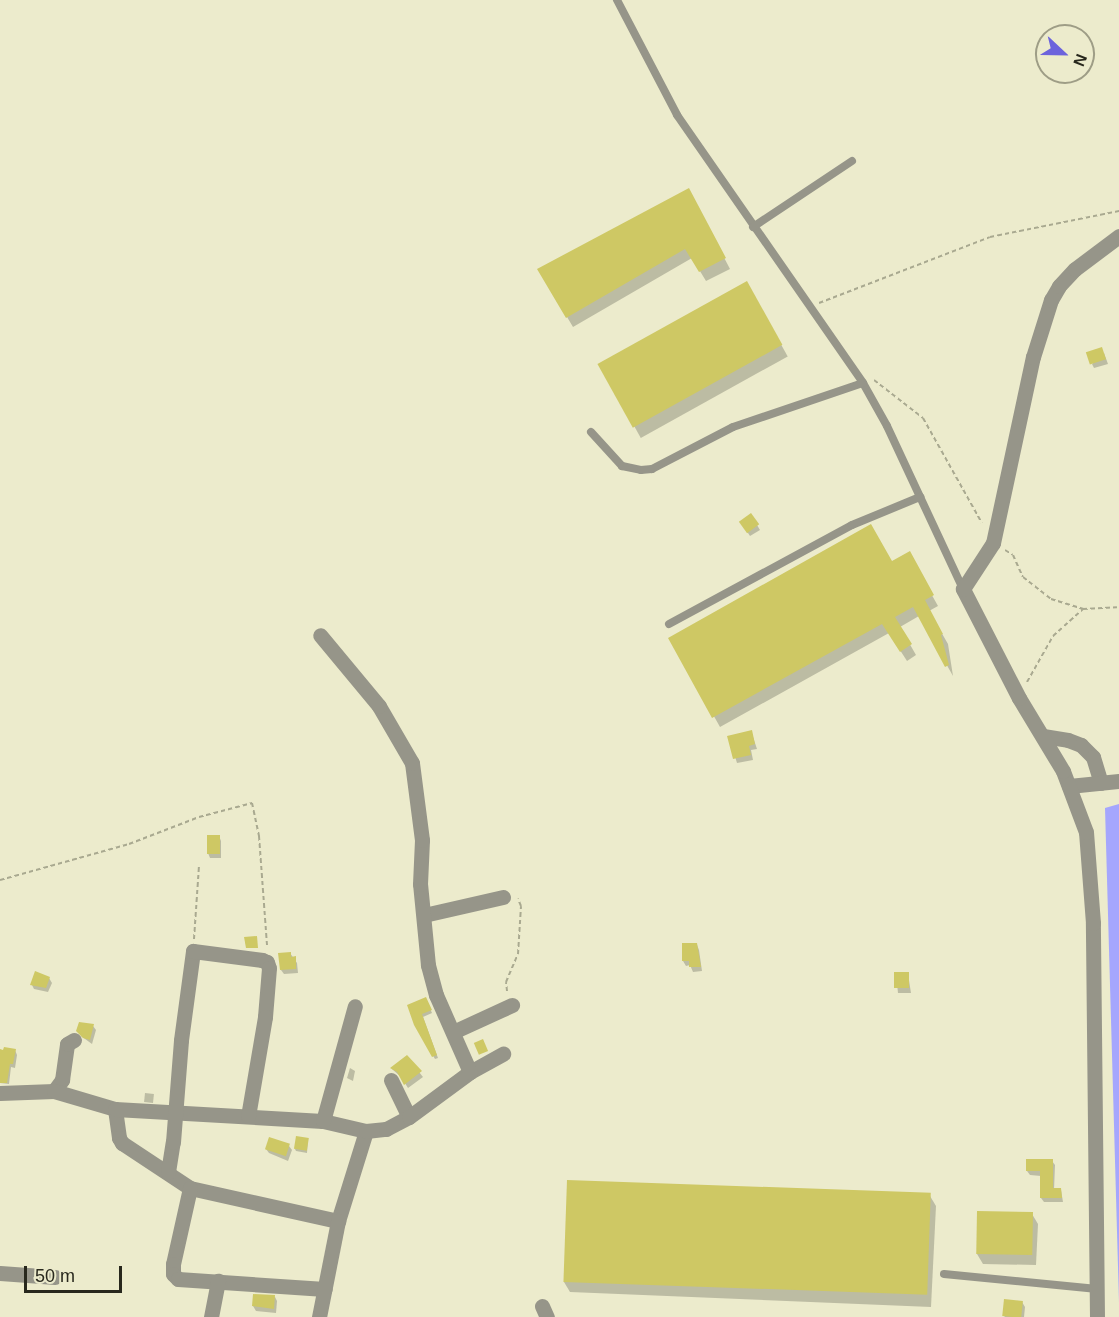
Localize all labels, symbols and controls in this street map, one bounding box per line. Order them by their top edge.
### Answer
north arrow [1035,24,1095,84]
text: N [1070,52,1090,69]
scale bar [27,1254,124,1292]
text: 50 m [35,1266,75,1286]

